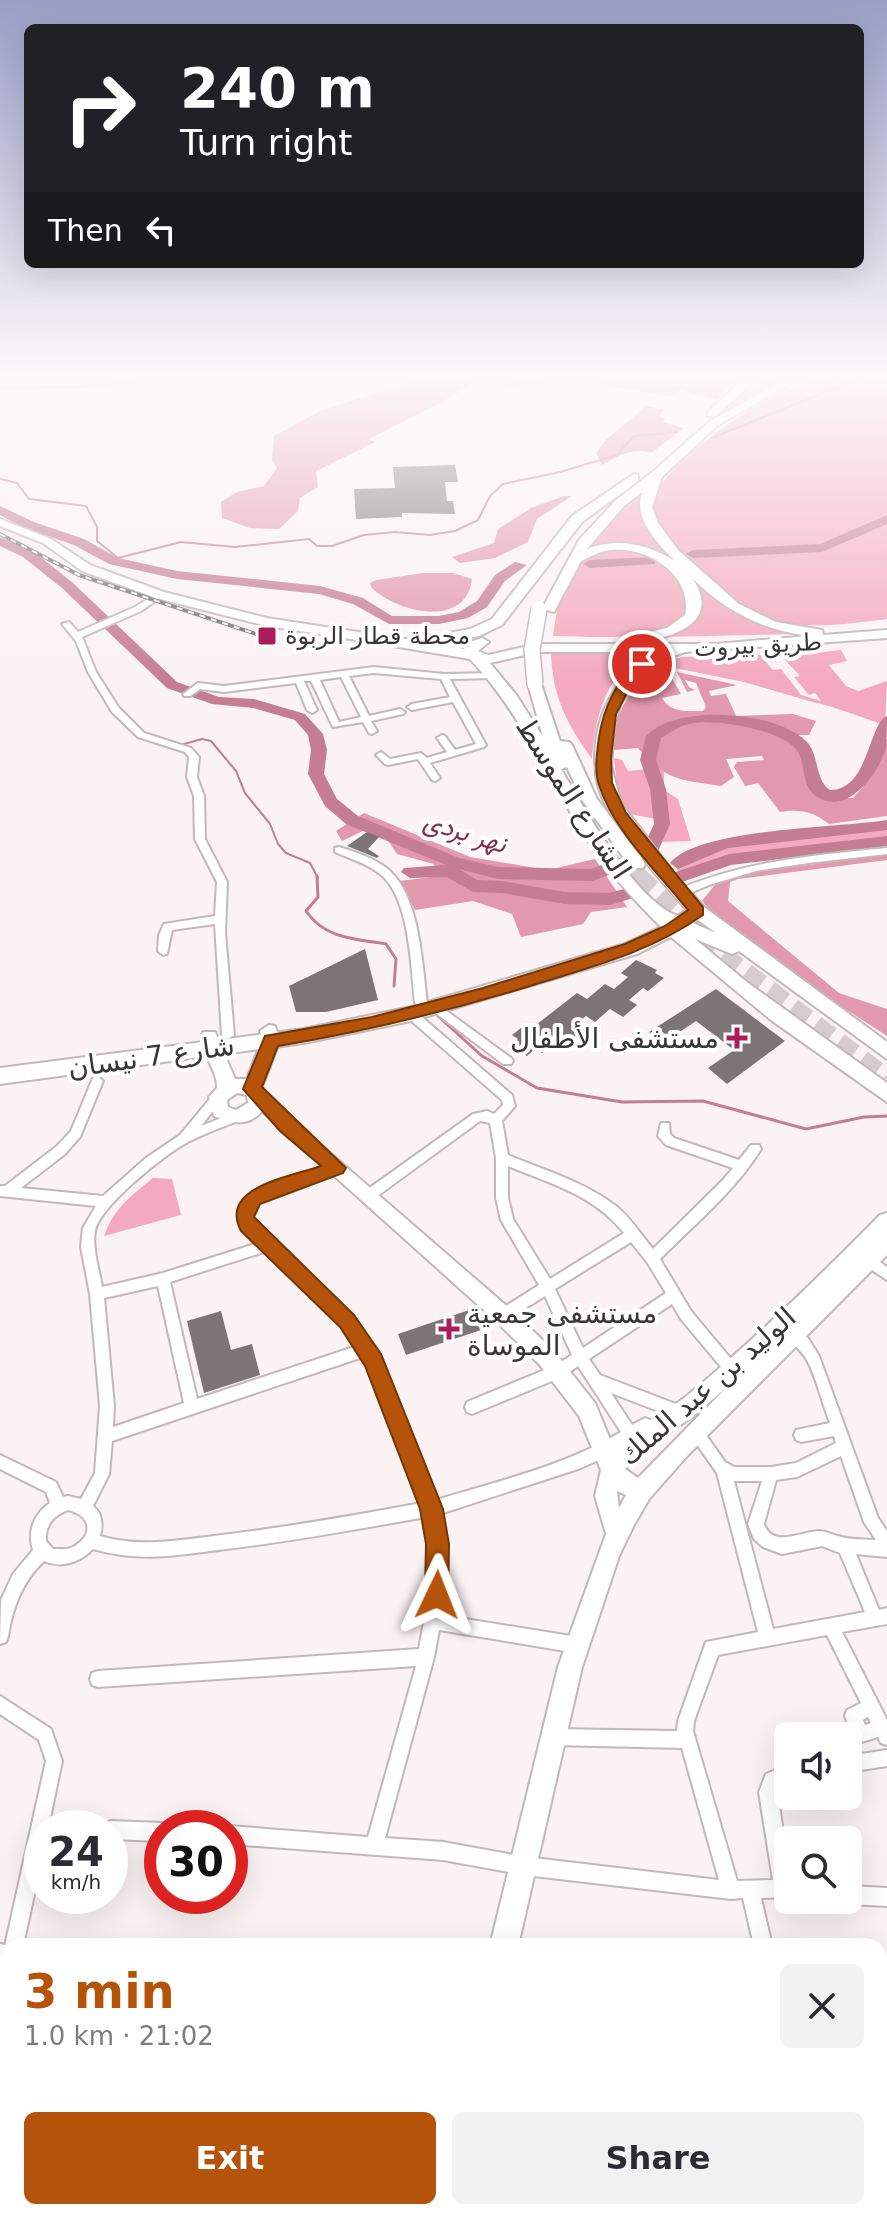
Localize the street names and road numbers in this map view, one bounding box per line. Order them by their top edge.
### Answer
street label: طريق بيروت [693,628,823,662]
street label: الشارع الموسط [509,711,638,885]
street label: شارع 7 نيسان [66,1028,237,1085]
street label: الوليد بن عبد الملك [612,1301,802,1472]

